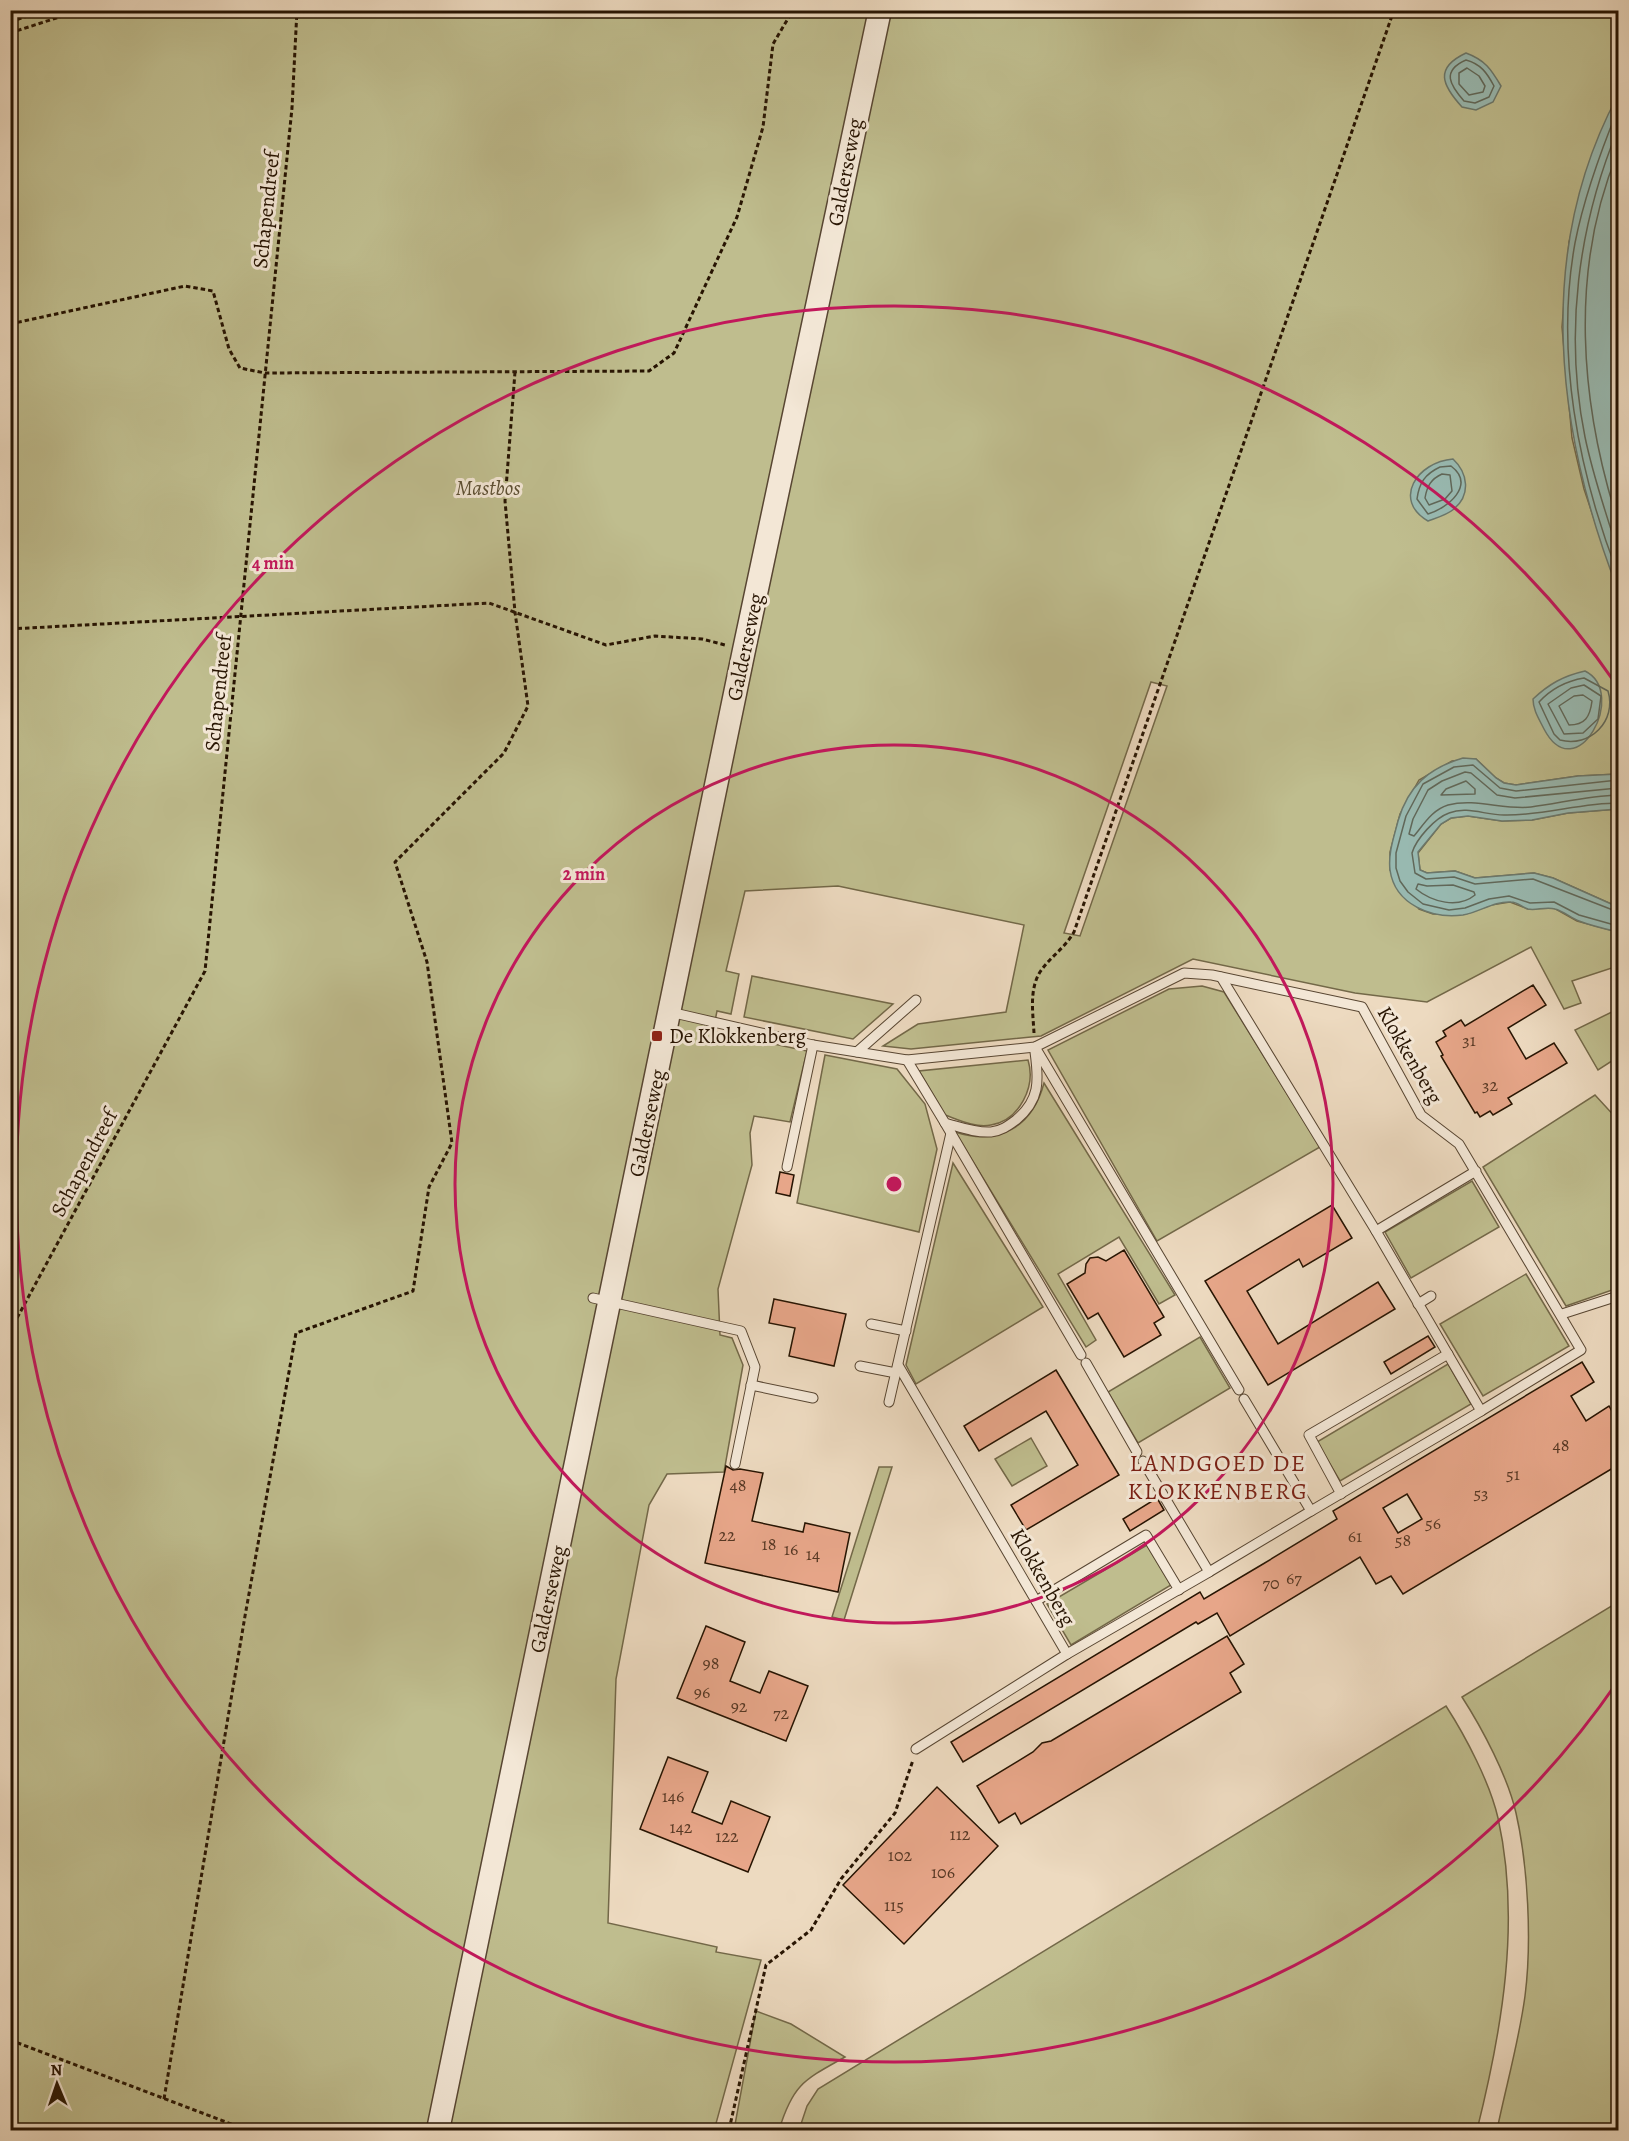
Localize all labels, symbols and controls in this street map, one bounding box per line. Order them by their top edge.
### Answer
street label: Galderseweg [821,115,869,228]
street label: Schapendreef [246,147,286,270]
park label: Mastbos [456,474,520,502]
text: 4 min [252,551,294,575]
street label: Galderseweg [720,590,770,703]
street label: Schapendreef [198,630,238,753]
text: 2 min [563,862,605,886]
street label: Klokkenberg [1371,1001,1450,1110]
place label: De Klokkenberg [669,1022,807,1050]
house number: 31 [1462,1028,1476,1052]
marker: De Klokkenberg [650,1029,664,1043]
street label: Galderseweg [622,1066,672,1179]
house number: 32 [1482,1073,1498,1097]
street label: Schapendreef [44,1102,125,1221]
centre of rings [884,1174,904,1194]
house number: 48 [1553,1433,1569,1457]
district label: LANDGOED DE KLOKKENBERG [1128,1447,1308,1507]
house number: 51 [1506,1462,1520,1486]
house number: 48 [730,1473,746,1497]
house number: 53 [1473,1481,1489,1505]
house number: 56 [1425,1511,1441,1535]
house number: 22 [718,1523,736,1547]
street label: Klokkenberg [1004,1523,1083,1632]
house number: 61 [1348,1524,1362,1548]
house number: 58 [1395,1528,1411,1552]
house number: 18 [762,1532,776,1556]
house number: 16 [784,1537,798,1561]
street label: Galderseweg [523,1542,573,1655]
house number: 14 [806,1542,820,1566]
house number: 67 [1286,1566,1302,1590]
house number: 70 [1262,1571,1280,1595]
house number: 98 [703,1651,719,1675]
house number: 96 [694,1680,710,1704]
house number: 92 [731,1694,748,1718]
house number: 72 [773,1701,789,1725]
house number: 146 [662,1784,684,1808]
house number: 142 [670,1815,693,1839]
house number: 112 [950,1822,971,1846]
house number: 122 [715,1824,739,1848]
house number: 102 [888,1843,913,1867]
house number: 106 [931,1860,955,1884]
house number: 115 [884,1893,904,1917]
north arrow [27,2054,87,2114]
text: N [50,2059,63,2081]

